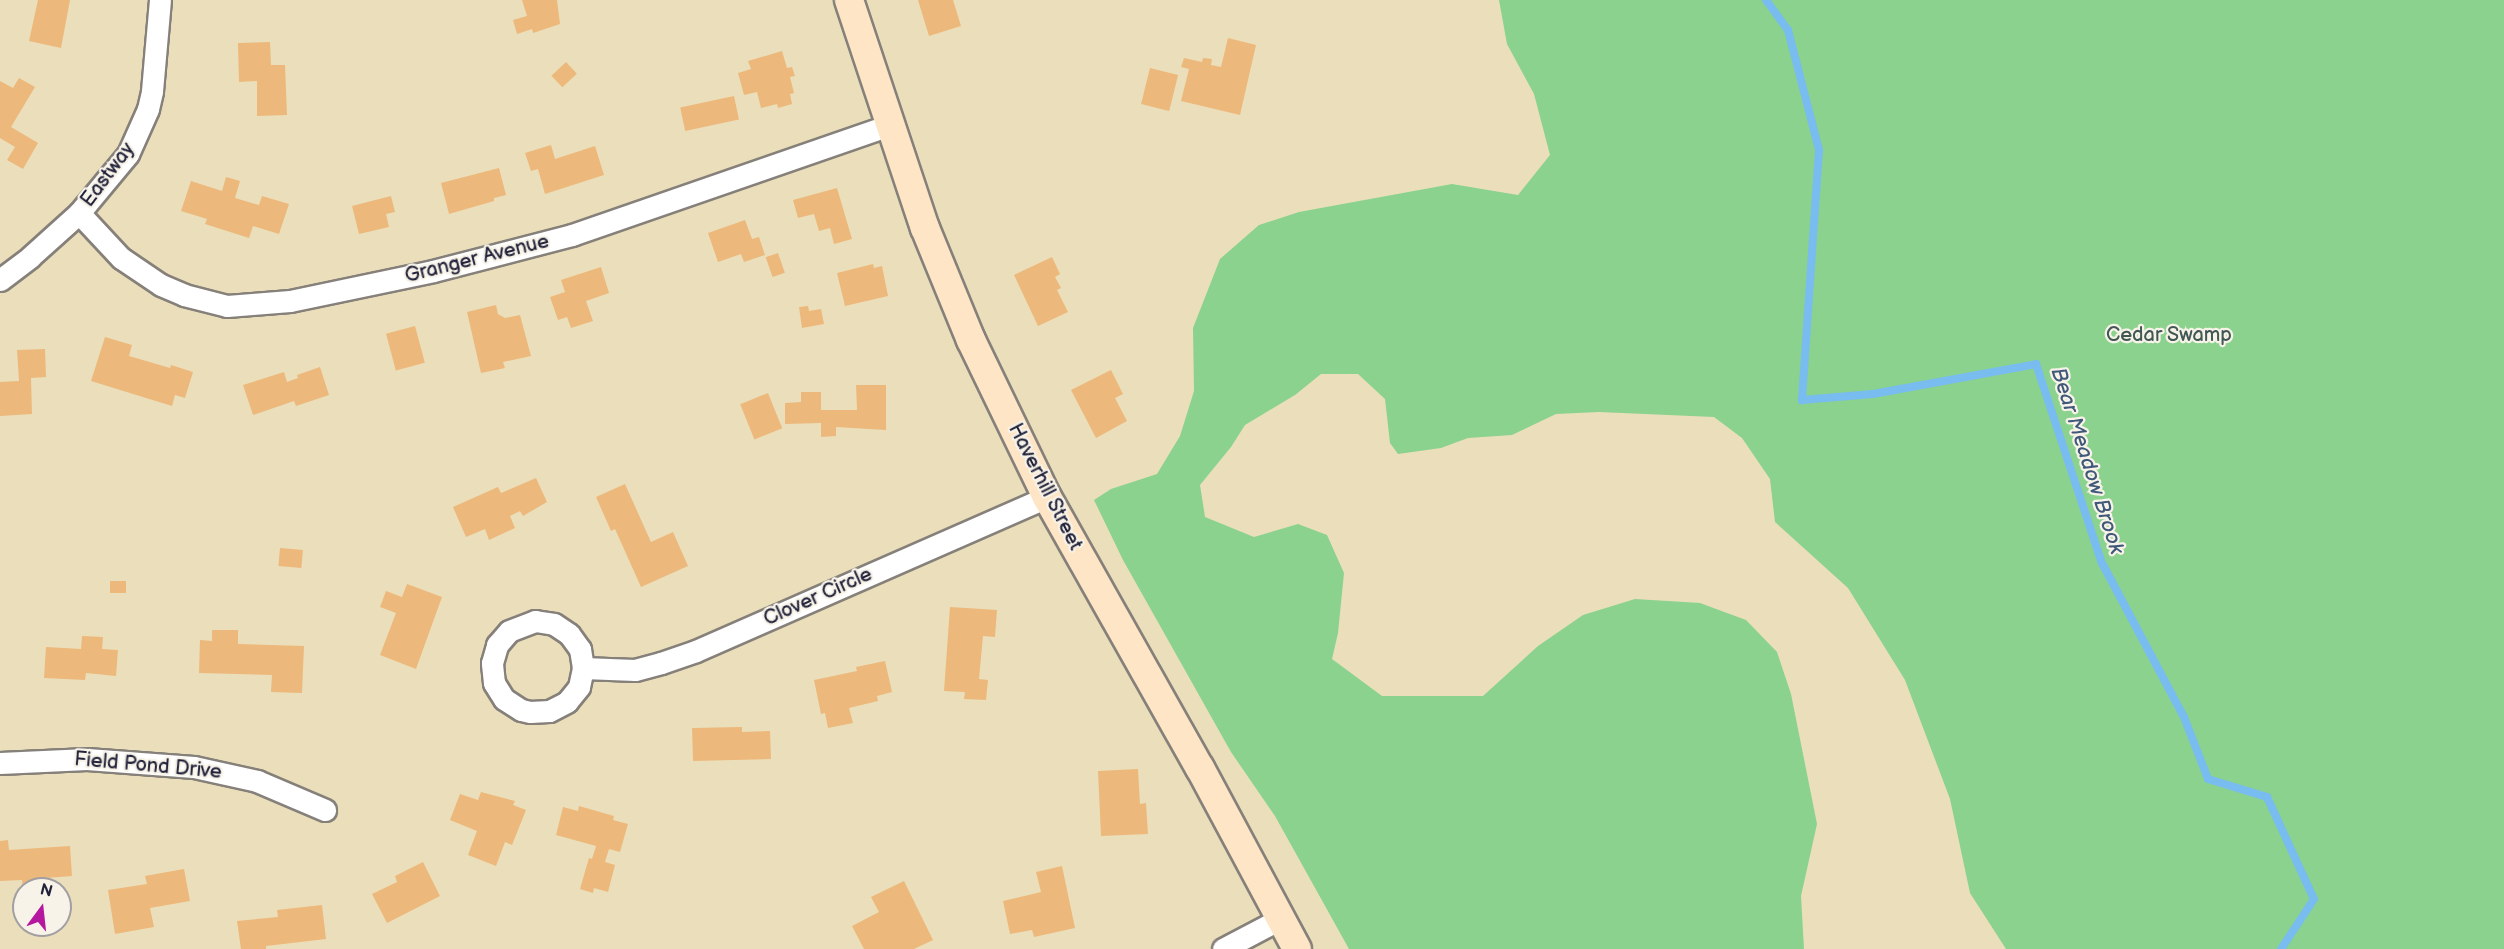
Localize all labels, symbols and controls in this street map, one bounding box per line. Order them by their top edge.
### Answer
street label: Eastway [76,138,140,212]
street label: Granger Avenue [402,230,552,288]
park label: Cedar Swamp [2106,323,2232,347]
water label: Bear Meadow Brook [2045,365,2129,557]
street label: Haverhill Street [1003,419,1087,555]
street label: Clover Circle [760,562,876,632]
street label: Field Pond Drive [73,748,223,784]
north arrow [12,877,72,937]
text: N [38,880,55,902]

